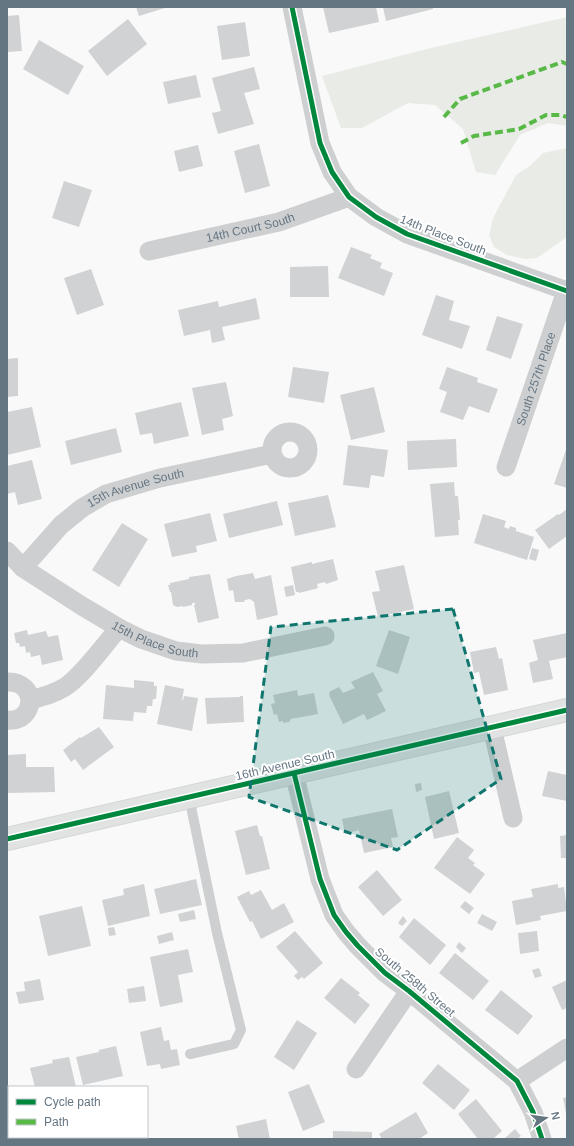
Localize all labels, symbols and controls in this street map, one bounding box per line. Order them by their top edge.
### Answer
street label: 14th Court South [205,210,297,245]
street label: 14th Place South [398,212,488,258]
street label: South 257th Place [514,330,559,428]
street label: 15th Avenue South [84,466,185,511]
street label: 15th Place South [109,618,199,661]
street label: 16th Avenue South [234,747,336,783]
street label: South 258th Street [372,944,458,1020]
legend [8,1086,148,1138]
text: Cycle path [44,1095,101,1109]
north arrow [526,1098,566,1138]
text: N [549,1111,562,1121]
text: Path [44,1115,69,1129]

